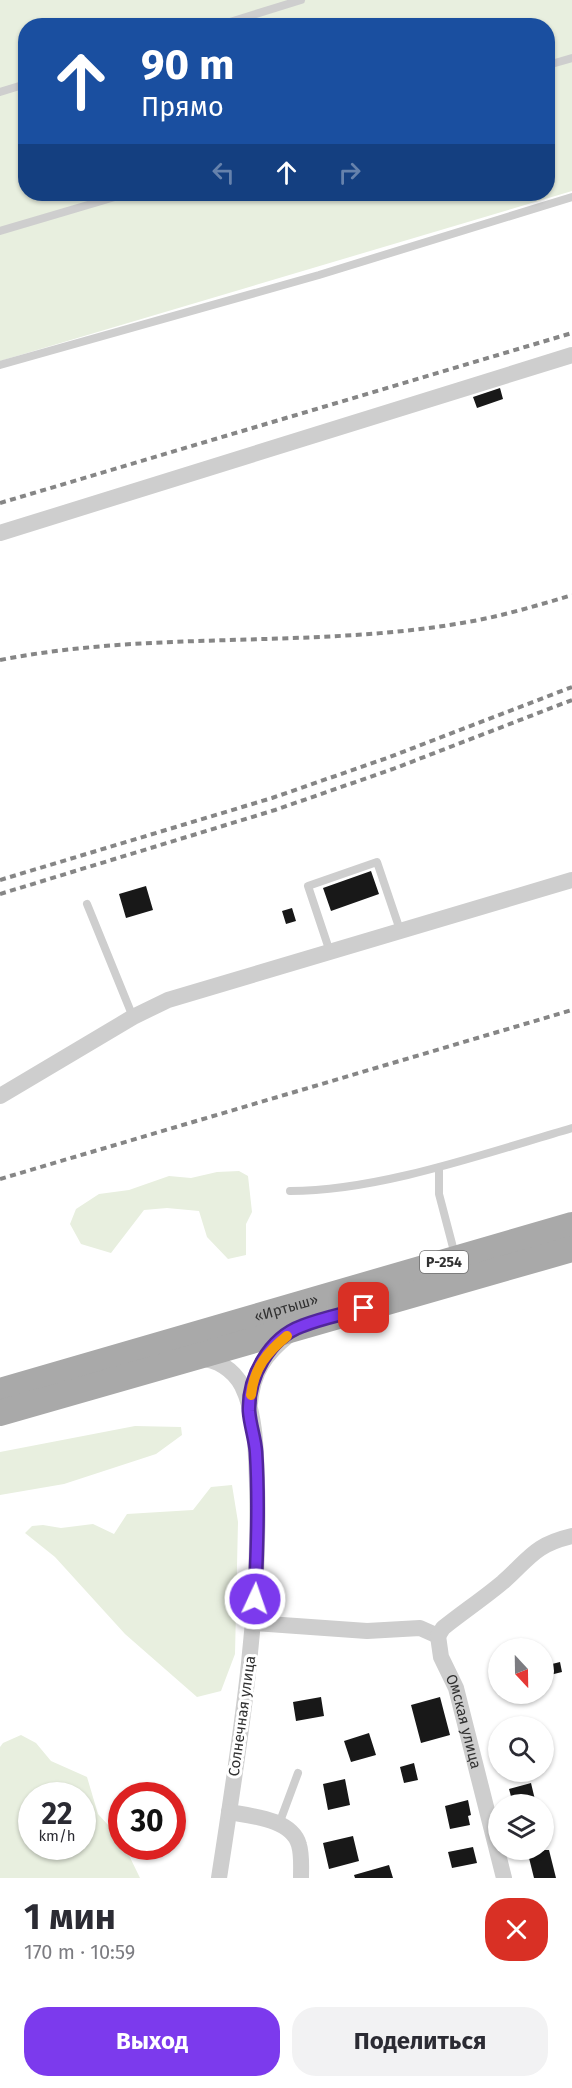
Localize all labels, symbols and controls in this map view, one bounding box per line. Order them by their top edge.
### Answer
text: 90 m [141,40,235,90]
icon: ahead [42,42,120,120]
text: Прямо [141,91,224,123]
icon: left [207,156,240,189]
icon: ahead [270,156,303,189]
icon: right [333,156,366,189]
road number: Р-254 [420,1251,468,1273]
pin [338,1282,389,1333]
street label: «Иртыш» [252,1290,320,1326]
icon: arrive [347,1291,380,1324]
position arrow [223,1567,287,1631]
north arrow [488,1638,554,1704]
map controls [488,1638,554,1860]
street label: Солнечная улица [225,1654,259,1778]
street label: Омская улица [442,1671,485,1771]
button: search [488,1716,554,1782]
speed limit sign: 30 [108,1782,186,1860]
button: layers [488,1794,554,1860]
text: 22 [41,1796,73,1832]
text: km/h [38,1827,76,1845]
text: 1 мин [24,1895,116,1939]
button: close [485,1898,548,1961]
text: 170 m · 10:59 [24,1940,135,1964]
button: Выход [24,2007,280,2076]
button: Поделиться [292,2007,548,2076]

